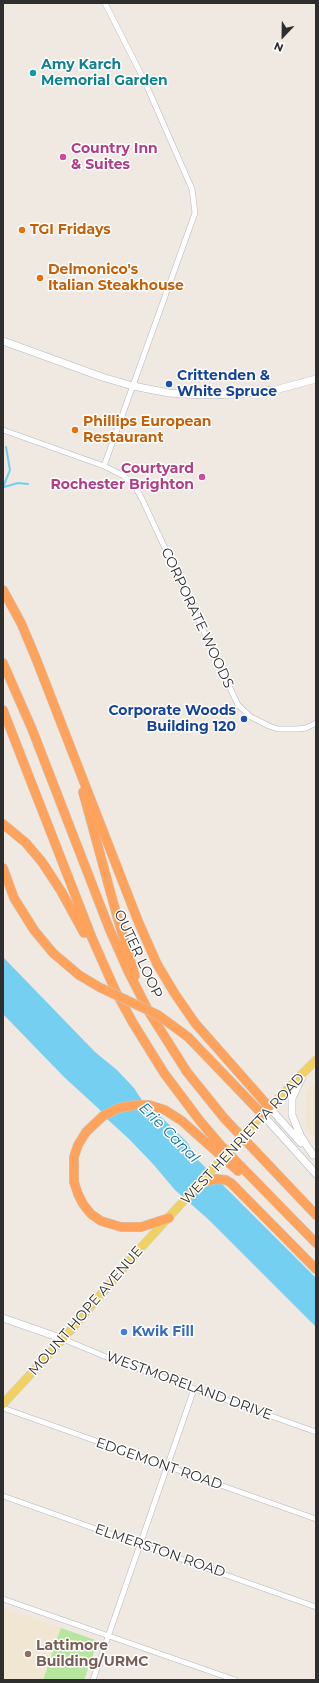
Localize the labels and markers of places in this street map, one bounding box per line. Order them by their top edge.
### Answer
place label: Amy Karch Memorial Garden [41,57,168,90]
marker: Amy Karch Memorial Garden [28,68,38,78]
place label: Country Inn & Suites [71,141,158,174]
marker: Country Inn & Suites [58,152,68,162]
place label: TGI Fridays [30,222,111,238]
marker: TGI Fridays [17,225,27,235]
place label: Delmonico's Italian Steakhouse [48,262,184,294]
marker: Delmonico's Italian Steakhouse [35,273,45,283]
place label: Crittenden & White Spruce [177,368,277,400]
marker: Crittenden & White Spruce [164,379,174,389]
place label: Phillips European Restaurant [83,414,211,446]
marker: Phillips European Restaurant [70,425,80,435]
place label: Courtyard Rochester Brighton [51,461,194,494]
marker: Courtyard Rochester Brighton [197,472,207,482]
place label: Corporate Woods Building 120 [108,703,236,736]
marker: Corporate Woods Building 120 [239,714,249,724]
place label: Kwik Fill [132,1324,194,1340]
marker: Kwik Fill [119,1327,129,1337]
place label: Lattimore Building/URMC [36,1638,149,1670]
marker: Lattimore Building/URMC [23,1649,33,1659]

